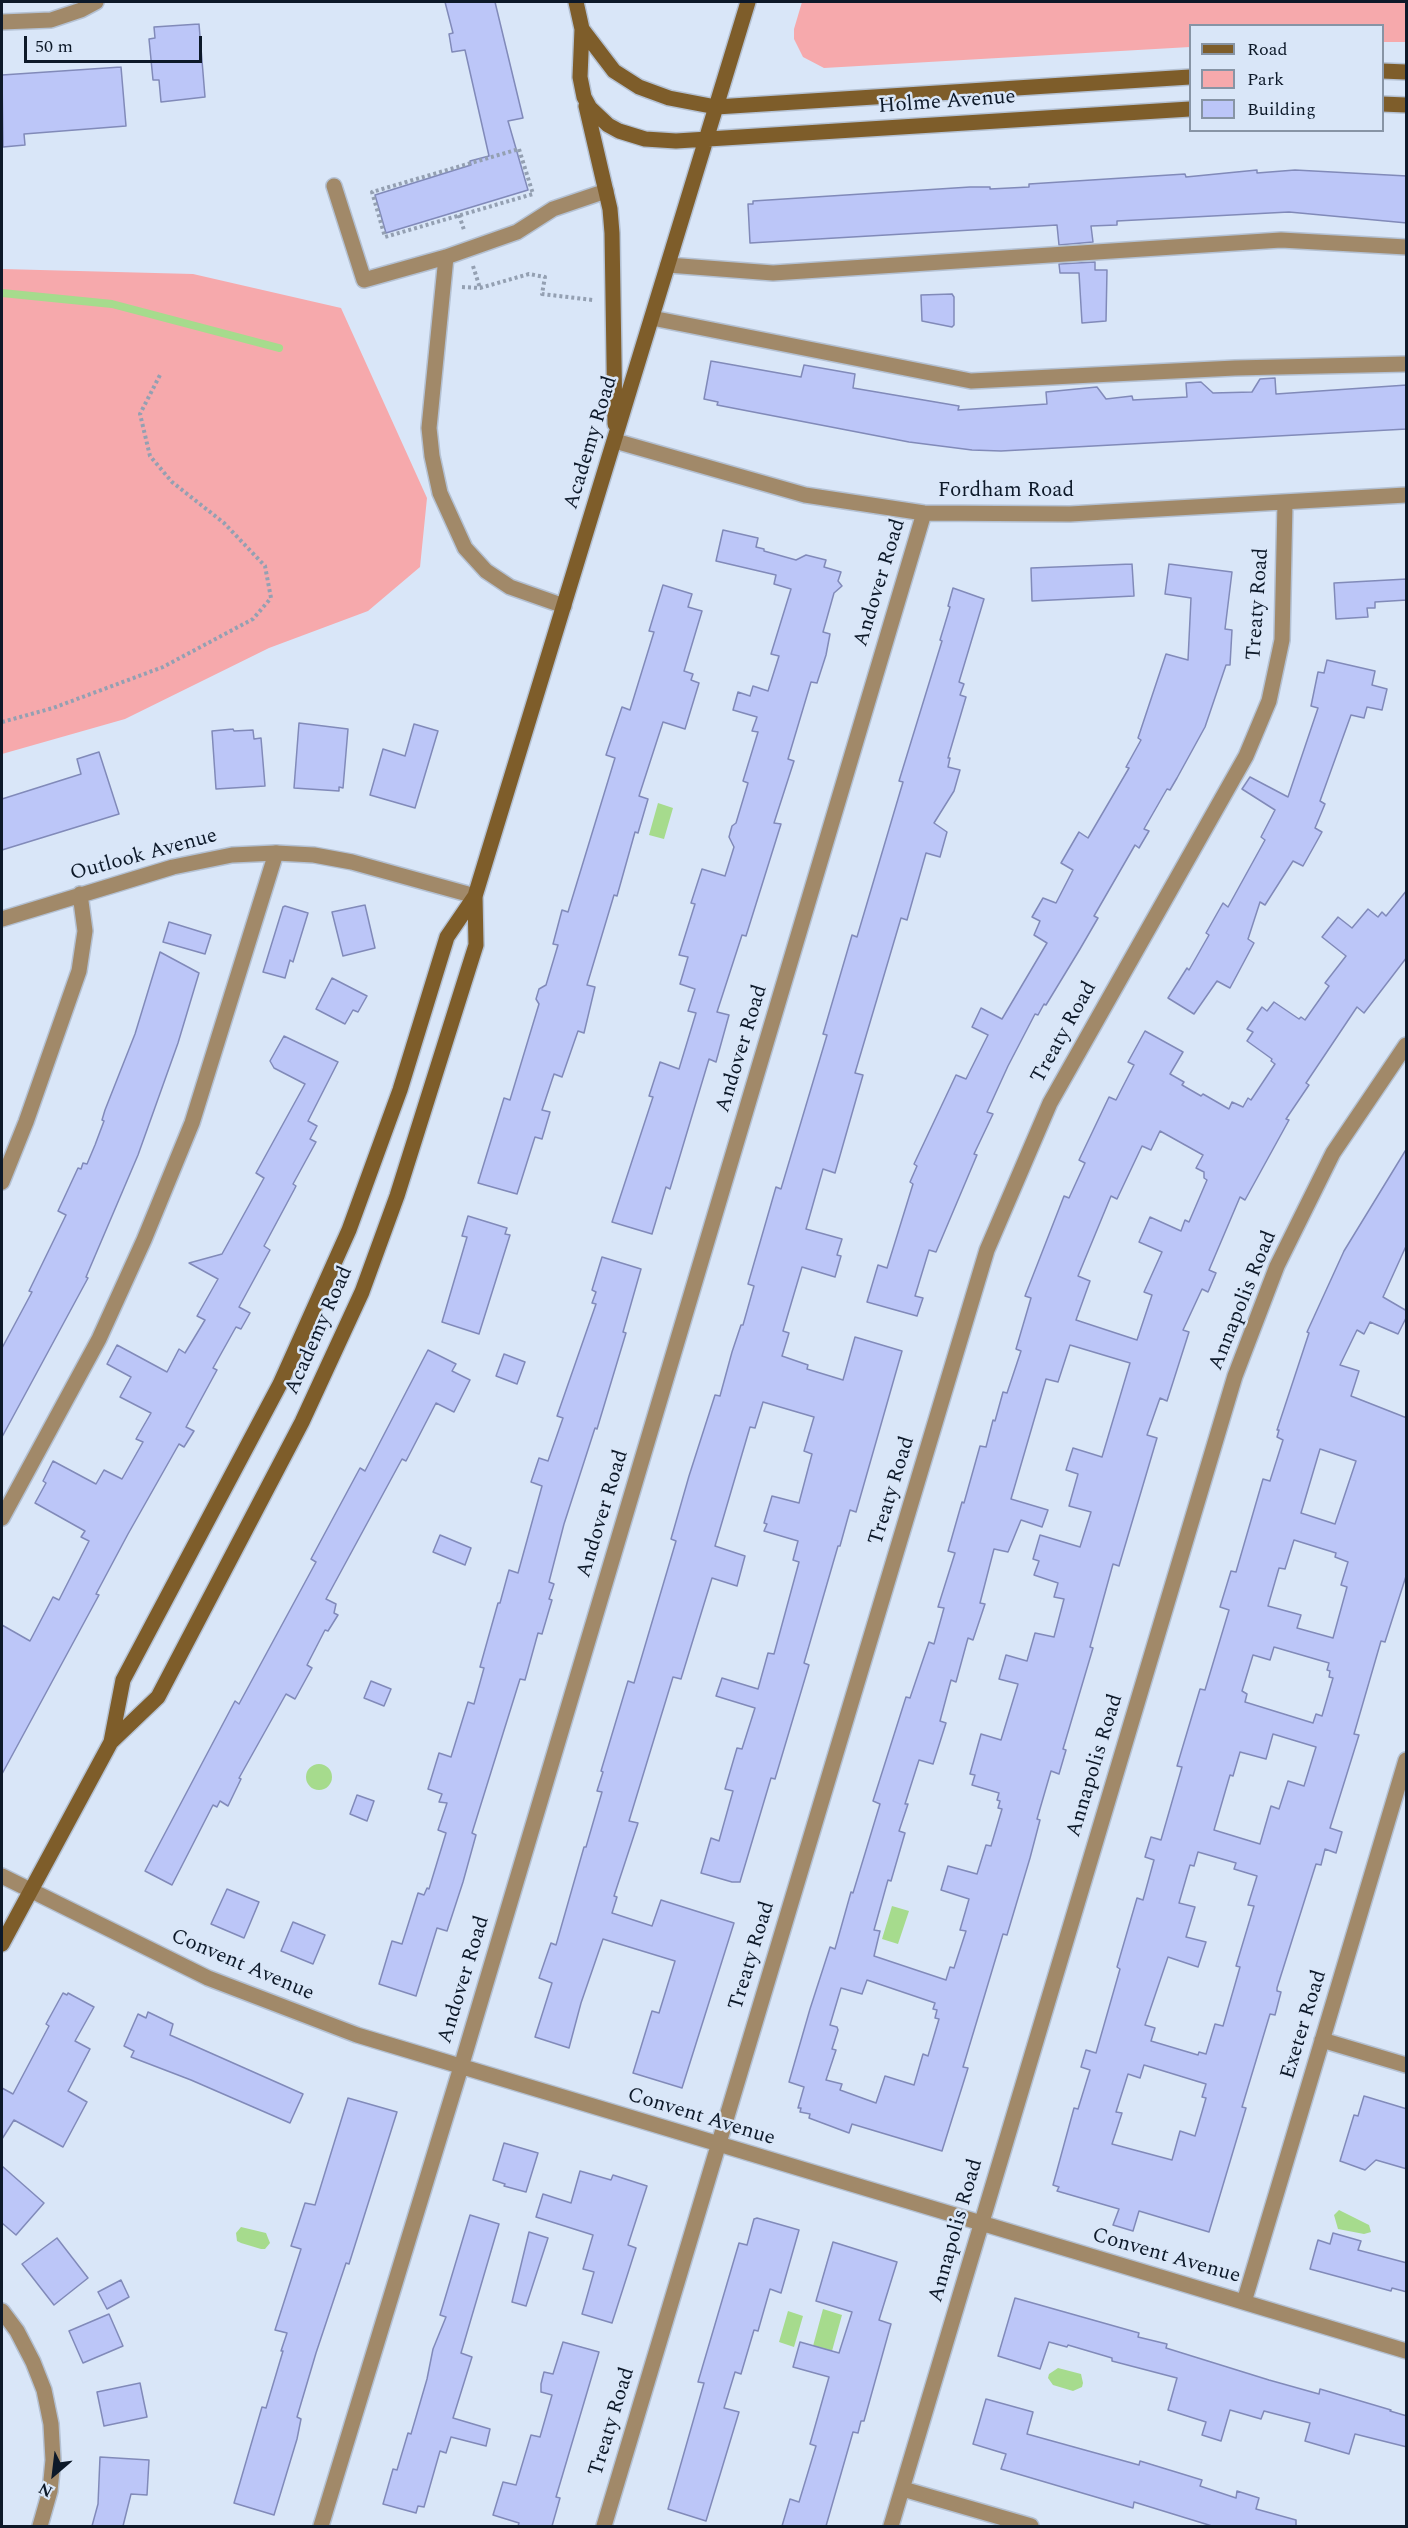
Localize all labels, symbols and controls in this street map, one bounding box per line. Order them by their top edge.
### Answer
scale bar [27,24,206,62]
legend [1189,24,1384,132]
text: 50 m [35,33,73,60]
text: Road [1247,36,1288,63]
text: Park [1247,66,1284,93]
street label: Holme Avenue [878,86,1016,120]
text: Building [1247,96,1316,123]
street label: Academy Road [560,373,624,513]
street label: Fordham Road [938,479,1074,505]
street label: Andover Road [850,516,912,650]
street label: Treaty Road [1243,547,1275,661]
street label: Outlook Avenue [68,824,220,888]
street label: Treaty Road [1027,978,1103,1088]
street label: Andover Road [712,982,774,1116]
street label: Annapolis Road [1205,1228,1283,1374]
street label: Academy Road [280,1263,360,1399]
street label: Treaty Road [865,1434,921,1548]
street label: Andover Road [573,1447,635,1581]
street label: Annapolis Road [1062,1691,1130,1841]
street label: Treaty Road [725,1899,781,2013]
street label: Andover Road [434,1913,496,2047]
street label: Convent Avenue [167,1924,317,2008]
street label: Exeter Road [1276,1967,1334,2083]
street label: Convent Avenue [624,2084,778,2152]
street label: Annapolis Road [924,2156,990,2306]
street label: Convent Avenue [1089,2224,1243,2290]
street label: Treaty Road [585,2365,641,2479]
north arrow [24,2444,84,2504]
text: N [34,2476,57,2504]

